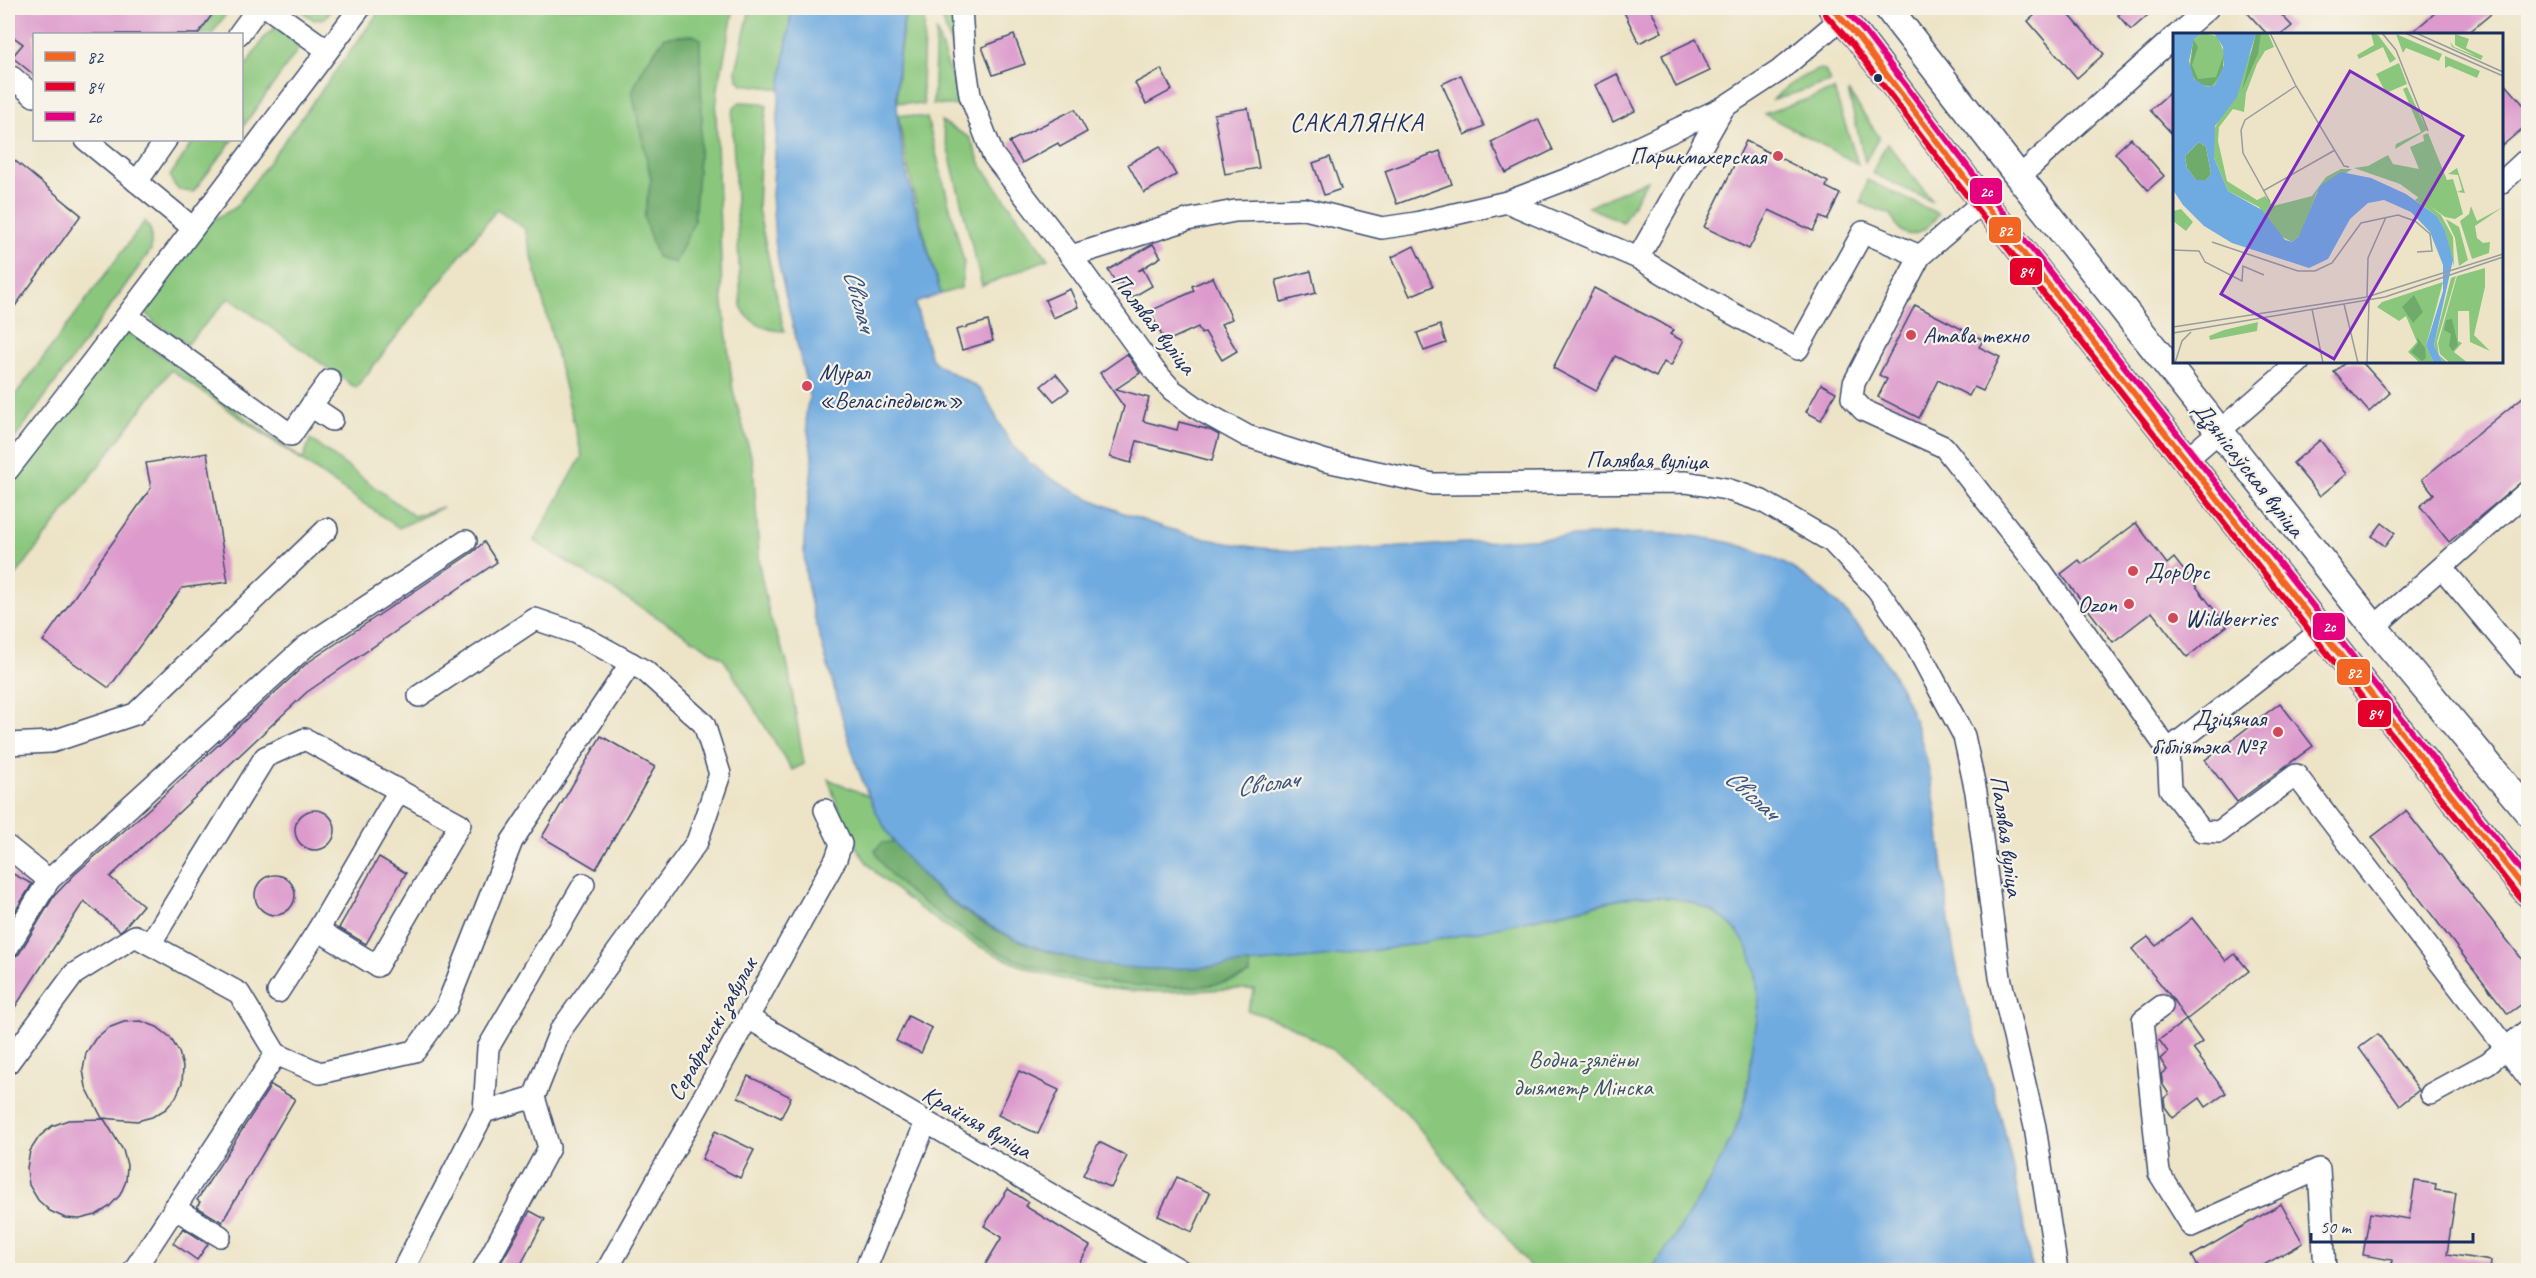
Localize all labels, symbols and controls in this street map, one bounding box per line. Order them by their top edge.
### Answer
legend [33,33,243,141]
inset map [2173,33,2503,363]
text: 82 [87,46,105,68]
unlabelled marker [1872,72,1884,84]
text: 84 [87,76,105,98]
text: 2с [87,106,103,128]
district label: САКАЛЯНКА [1290,106,1425,139]
place label: Парикмахерская [1630,141,1768,171]
marker: Парикмахерская [1771,149,1785,163]
line badge: 2с [1969,177,2003,205]
text: 2с [1979,182,1994,202]
line badge: 82 [1988,216,2022,244]
text: 82 [1998,221,2014,241]
line badge: 84 [2009,257,2043,286]
text: 84 [2019,262,2035,282]
water label: Свіслач [836,266,885,338]
street label: Палявая вуліца [1105,266,1204,381]
place label: Атава техно [1923,320,2030,350]
marker: Атава техно [1904,328,1918,342]
place label: Мурал «Веласіпедыст» [819,357,963,415]
marker: Мурал «Веласіпедыст» [800,379,814,393]
street label: Дзянісаўская вуліца [2186,395,2312,545]
street label: Палявая вуліца [1586,444,1710,476]
place label: ДорОрс [2145,556,2211,586]
marker: ДорОрс [2126,564,2140,578]
place label: Ozon [2078,589,2117,619]
marker: Ozon [2122,597,2136,611]
place label: Wildberries [2185,603,2279,633]
marker: Wildberries [2166,611,2180,625]
line badge: 2с [2312,612,2346,641]
text: 2с [2322,617,2337,637]
line badge: 82 [2336,658,2371,686]
text: 82 [2347,663,2363,683]
line badge: 84 [2357,699,2392,728]
place label: Дзіцячая бібліятэка №7 [2151,703,2268,761]
text: 84 [2368,704,2384,724]
marker: Дзіцячая бібліятэка №7 [2271,725,2285,739]
water label: Свіслач [1718,761,1789,830]
water label: Свіслач [1234,762,1304,804]
street label: Палявая вуліца [1984,774,2031,900]
street label: Серабранскі завулак [660,950,766,1106]
park label: Водна-зялёны дыяметр Мінска [1513,1044,1654,1102]
street label: Крайняя вуліца [917,1079,1038,1166]
scale bar [2311,1206,2473,1244]
text: 50 m [2320,1216,2353,1238]

